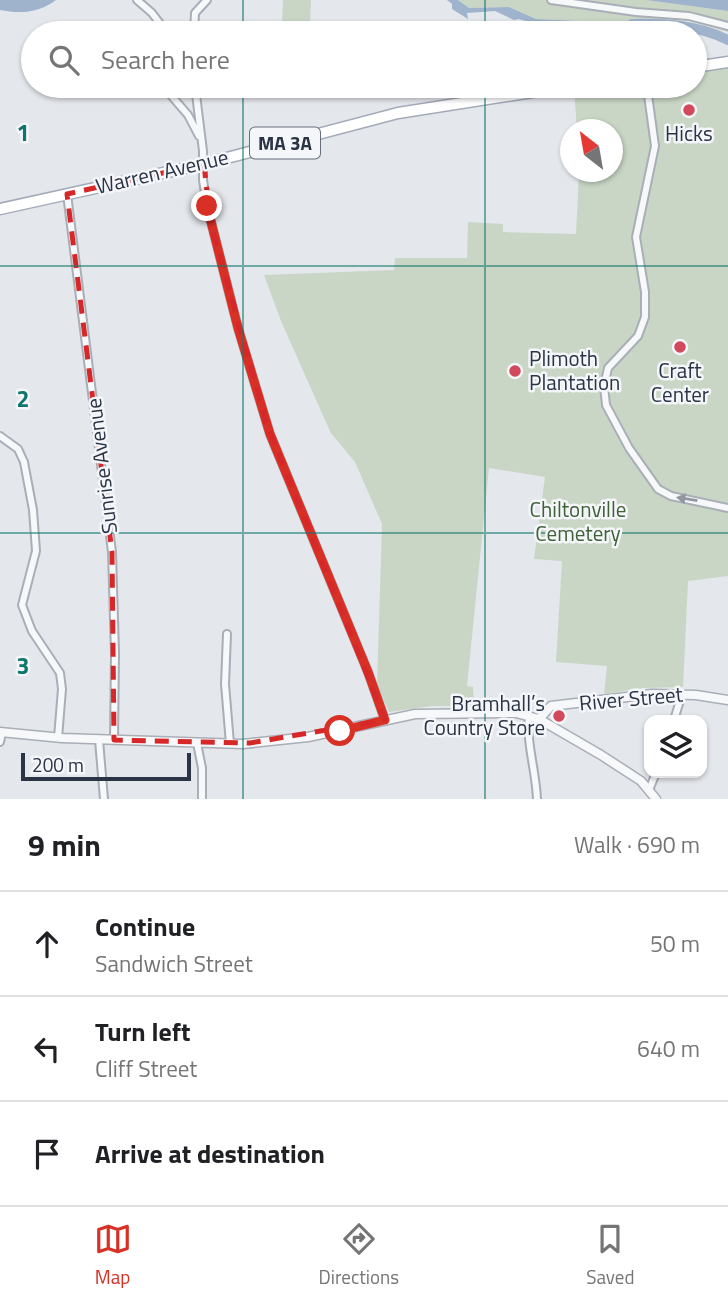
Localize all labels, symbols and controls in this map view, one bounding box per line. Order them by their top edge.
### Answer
search box [21,21,707,98]
text: Search here [101,40,230,79]
icon: search [45,41,83,79]
marker: Hicks [681,102,697,118]
text: 1 [17,115,29,150]
place label: Hicks [665,117,713,149]
north arrow [560,119,623,182]
road number: MA 3A [250,127,320,158]
street label: Warren Avenue [92,140,231,202]
route end [191,190,222,221]
marker: Craft Center [672,339,688,355]
place label: Plimoth Plantation [529,342,620,398]
place label: Craft Center [651,354,709,410]
marker: Plimoth Plantation [507,363,523,379]
text: 2 [17,381,29,416]
street label: Sunrise Avenue [77,397,125,536]
park label: Chiltonville Cemetery [530,493,626,549]
one-way arrow [676,493,698,504]
text: 3 [17,648,29,683]
street label: River Street [578,677,685,718]
place label: Bramhall’s Country Store [424,687,545,743]
marker: Bramhall’s Country Store [551,708,567,724]
route start [324,715,355,746]
map controls [644,715,707,778]
button: layers [644,715,707,778]
scale bar [21,750,191,782]
text: 200 m [32,750,84,779]
text: 9 min [28,822,101,868]
text: Walk · 690 m [574,827,700,862]
text: Continue [95,907,195,946]
icon: ahead [28,925,66,963]
text: 50 m [650,926,700,961]
text: Sandwich Street [95,946,253,981]
text: Turn left [95,1012,190,1051]
icon: left [28,1030,66,1068]
text: 640 m [637,1031,700,1066]
text: Cliff Street [95,1051,197,1086]
text: Arrive at destination [95,1134,325,1173]
icon: arrive [28,1135,66,1173]
tab: Map [94,1220,132,1291]
tab: Directions [319,1220,399,1291]
tab: Saved [586,1220,634,1291]

